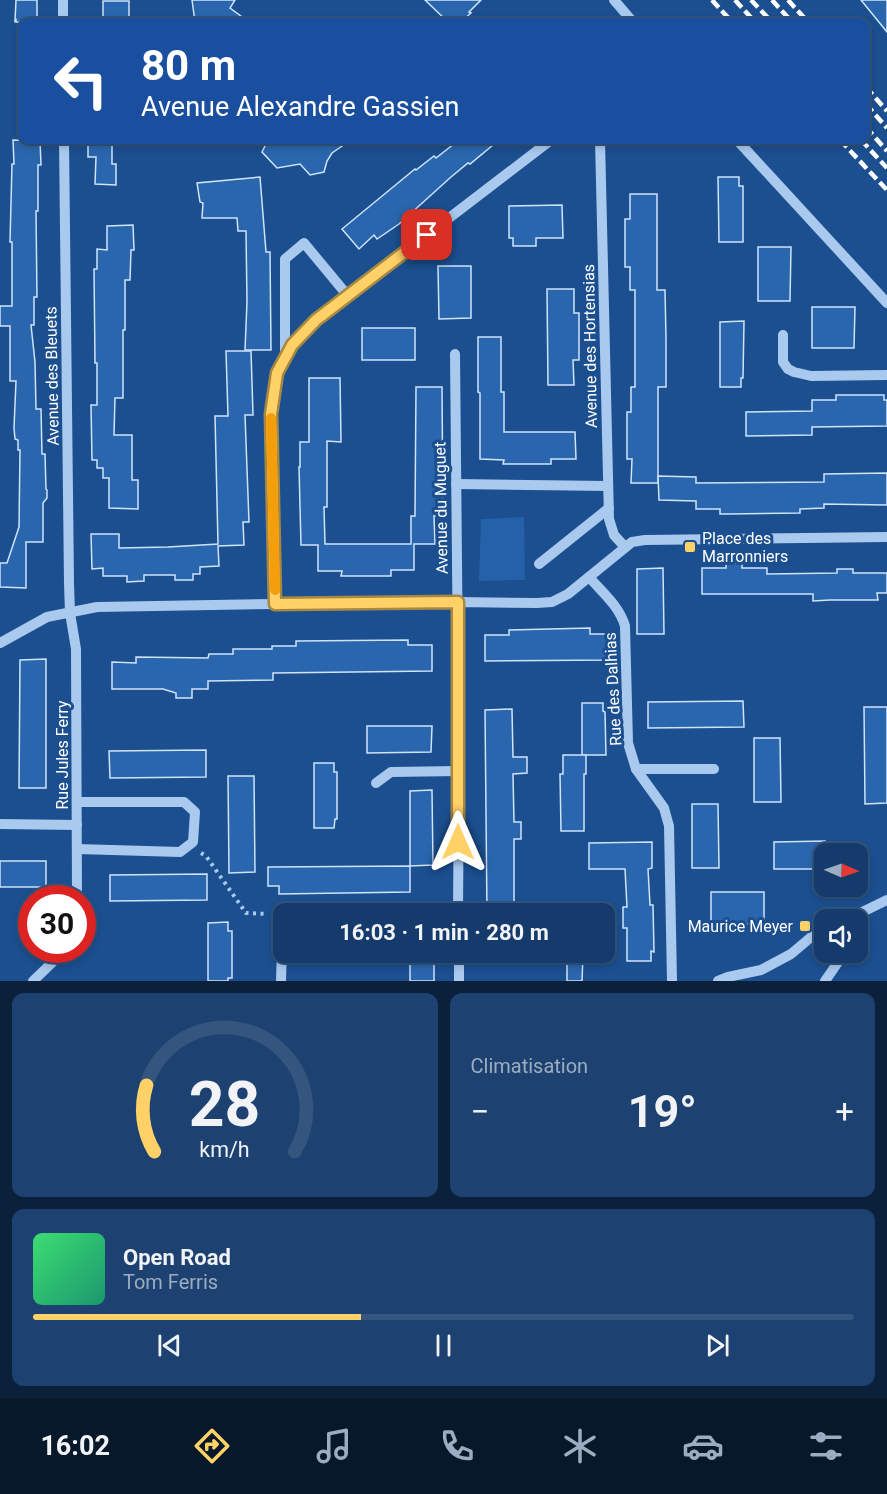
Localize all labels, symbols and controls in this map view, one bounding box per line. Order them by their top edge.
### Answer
text: 80 m [141,41,236,90]
icon: left [42,42,120,120]
text: Avenue Alexandre Gassien [141,91,459,123]
pin [401,209,452,260]
icon: arrive [410,218,443,251]
street label: Avenue des Hortensias [579,264,601,428]
street label: Avenue des Bleuets [41,306,63,446]
street label: Avenue du Muguet [430,442,452,574]
place label: Place des Marronniers [702,529,788,566]
marker: Place des Marronniers [683,540,697,554]
street label: Rue des Dalhias [601,632,625,746]
street label: Rue Jules Ferry [53,700,72,810]
position arrow [426,810,490,874]
north arrow [814,843,868,897]
map controls [814,843,868,963]
speed limit sign: 30 [18,885,96,963]
button: sound [814,909,868,963]
place label: Maurice Meyer [688,917,794,936]
marker: Maurice Meyer [798,919,812,933]
text: 16:03 · 1 min · 280 m [339,920,549,945]
text: Climatisation [471,1054,588,1078]
text: 28 [189,1068,261,1141]
text: 19° [628,1085,697,1138]
text: − [471,1092,489,1131]
text: + [835,1092,854,1131]
text: km/h [200,1137,250,1162]
text: Open Road [123,1245,231,1270]
text: Tom Ferris [123,1270,218,1294]
icon: previous [153,1329,186,1362]
icon: pause [427,1329,460,1362]
icon: next [701,1329,734,1362]
icon: directions [191,1425,233,1467]
icon: music [313,1425,355,1467]
icon: phone [436,1425,478,1467]
icon: climate [559,1425,601,1467]
icon: car [682,1425,724,1467]
icon: filters [805,1425,847,1467]
text: 16:02 [40,1430,110,1462]

